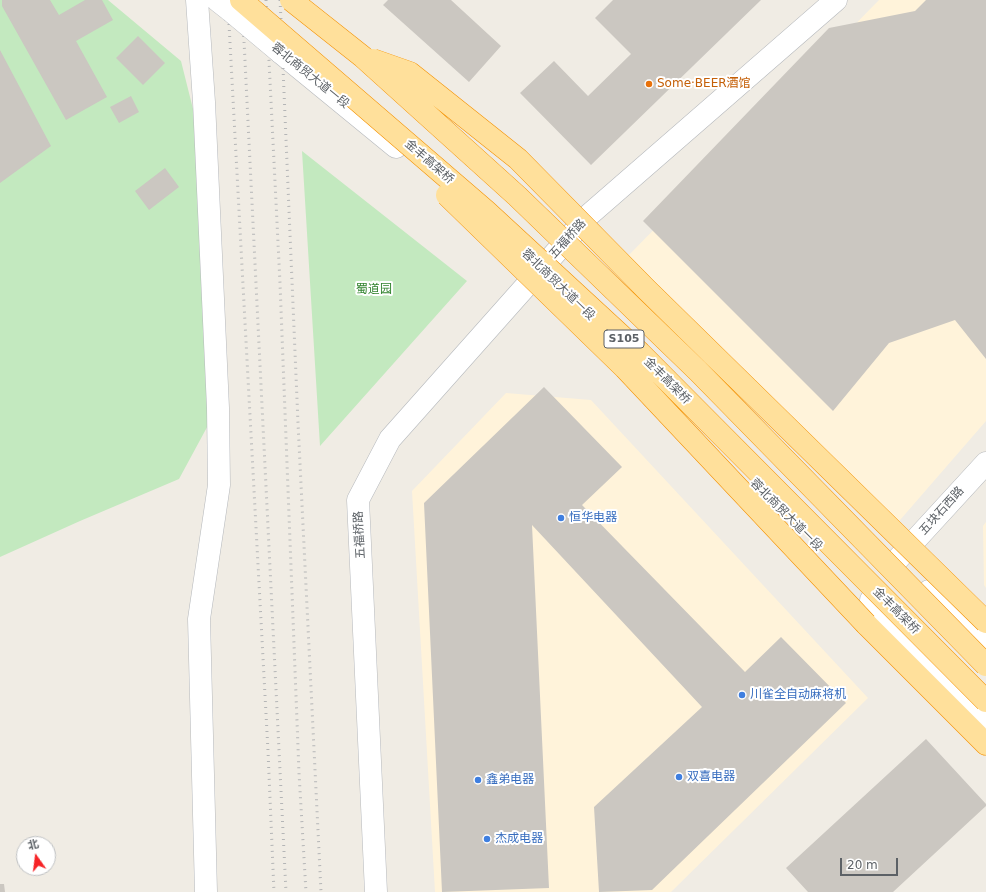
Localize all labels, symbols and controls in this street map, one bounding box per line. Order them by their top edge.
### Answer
street label: 蓉北商贸大道一段 [268,40,352,112]
place label: Some·BEER酒馆 [657,77,751,91]
marker: Some·BEER酒馆 [644,79,654,89]
street label: 金丰高架桥 [402,137,456,187]
street label: 五福桥路 [547,216,589,262]
street label: 蓉北商贸大道一段 [518,246,598,324]
park label: 蜀道园 [356,283,392,297]
road number: S105 [604,330,644,348]
street label: 金丰高架桥 [641,355,693,407]
street label: 蓉北商贸大道一段 [747,476,825,554]
street label: 五块石西路 [917,484,967,538]
street label: 五福桥路 [352,511,368,559]
place label: 恒华电器 [569,511,617,525]
marker: 恒华电器 [556,513,566,523]
street label: 金丰高架桥 [870,585,922,637]
place label: 川雀全自动麻将机 [750,688,846,702]
marker: 川雀全自动麻将机 [737,690,747,700]
place label: 双喜电器 [687,770,735,784]
marker: 双喜电器 [674,772,684,782]
place label: 鑫弟电器 [486,773,534,787]
marker: 鑫弟电器 [473,775,483,785]
place label: 杰成电器 [495,832,543,846]
marker: 杰成电器 [482,834,492,844]
north arrow [16,836,56,876]
text: 北 [26,837,40,852]
scale bar [842,850,900,876]
text: 20 m [847,858,878,872]

